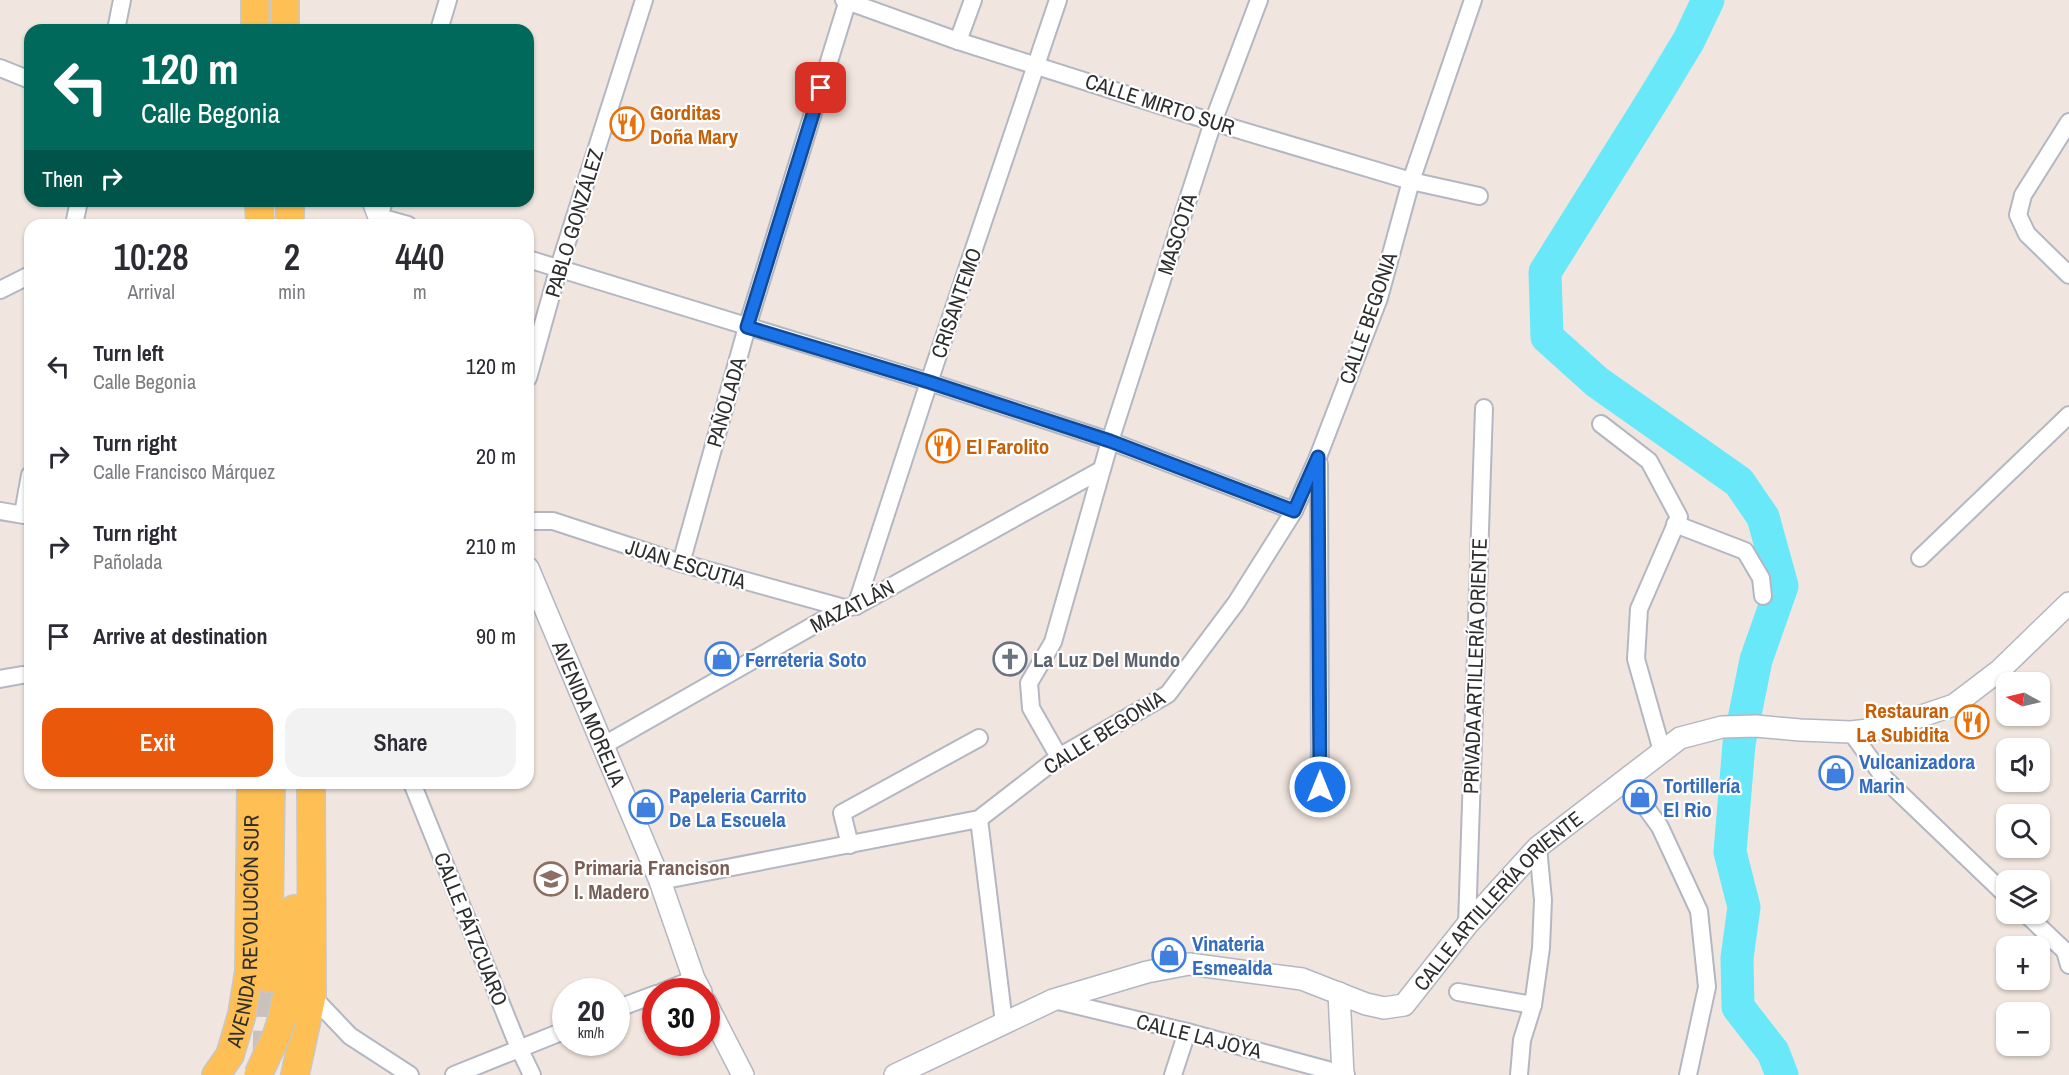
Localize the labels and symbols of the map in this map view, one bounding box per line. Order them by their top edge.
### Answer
pin [795,62,846,113]
street label: CALLE MIRTO SUR [1082,66,1238,142]
place label: Gorditas Doña Mary [650,98,738,151]
restaurant icon: Gorditas Doña Mary [609,106,645,142]
street label: PABLO GONZÁLEZ [538,145,610,301]
street label: MASCOTA [1150,189,1204,278]
street label: CRISANTEMO [924,244,988,362]
street label: CALLE BEGONIA [1332,248,1404,388]
street label: PAÑOLADA [699,353,753,450]
restaurant icon: El Farolito [925,428,961,464]
place label: El Farolito [966,432,1049,461]
street label: JUAN ESCUTIA [622,532,750,596]
street label: PRIVADA ARTILLERÍA ORIENTE [1456,538,1494,794]
street label: MAZATLÁN [805,573,899,639]
street label: AVENIDA MORELIA [545,635,633,791]
shop icon: Ferreteria Soto [704,641,740,677]
church icon: La Luz Del Mundo [992,641,1028,677]
place label: Ferreteria Soto [745,645,867,674]
place label: La Luz Del Mundo [1033,645,1180,674]
north arrow [1996,672,2050,726]
street label: CALLE BEGONIA [1038,683,1171,781]
place label: Restauran La Subidita [1856,696,1949,749]
restaurant icon: Restauran La Subidita [1954,704,1990,740]
place label: Vulcanizadora Marin [1859,747,1976,800]
position arrow [1288,755,1352,819]
shop icon: Vulcanizadora Marin [1818,755,1854,791]
place label: Tortillería El Rio [1663,771,1741,824]
shop icon: Tortillería El Rio [1622,779,1658,815]
place label: Papeleria Carrito De La Escuela [669,781,807,834]
shop icon: Papeleria Carrito De La Escuela [628,789,664,825]
street label: CALLE ARTILLERÍA ORIENTE [1406,804,1588,996]
street label: AVENIDA REVOLUCIÓN SUR [218,815,265,1051]
street label: CALLE PÁTZCUARO [427,848,515,1010]
place label: Primaria Francison I. Madero [574,853,730,906]
school or university icon: Primaria Francison I. Madero [533,861,569,897]
place label: Vinateria Esmealda [1192,929,1273,982]
shop icon: Vinateria Esmealda [1151,937,1187,973]
speed limit sign: 30 [642,978,720,1056]
street label: CALLE LA JOYA [1133,1006,1265,1066]

